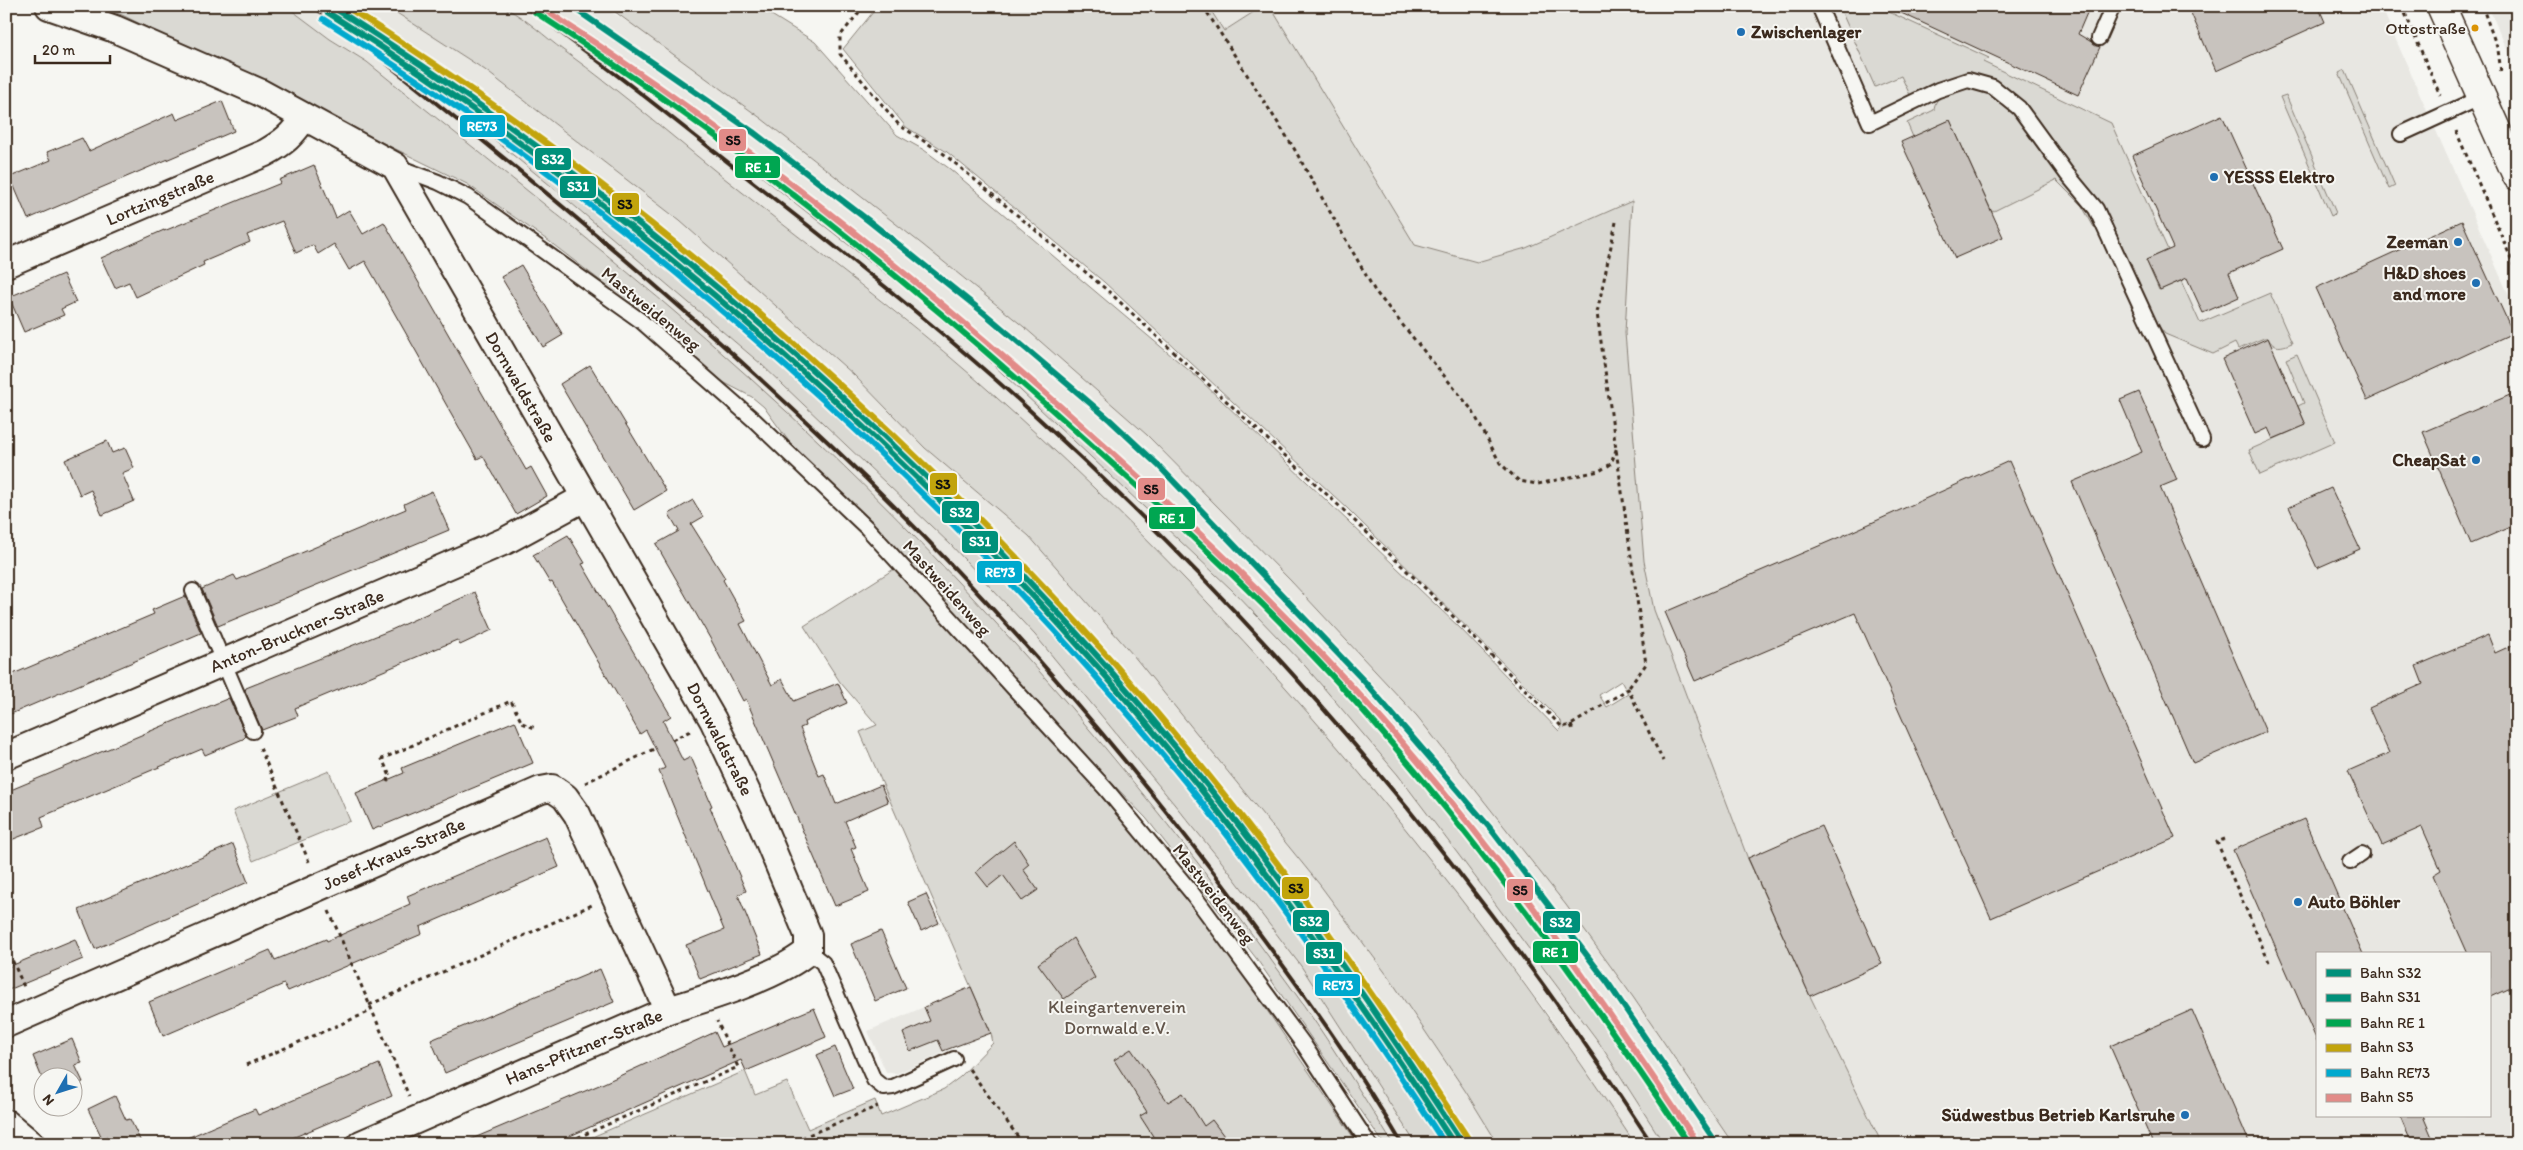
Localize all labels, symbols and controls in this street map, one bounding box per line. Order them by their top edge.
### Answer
place label: Ottostraße [2385,18,2466,38]
place label: Zwischenlager [1751,21,1863,43]
marker: Ottostraße [2470,23,2480,33]
marker: Zwischenlager [1735,26,1747,38]
scale bar [35,32,110,64]
text: 20 m [42,41,76,59]
line badge: RE73 [459,114,506,138]
text: RE73 [467,118,498,135]
line badge: S5 [718,128,747,152]
text: S5 [725,132,741,149]
line badge: S32 [534,147,572,171]
text: S32 [542,151,565,168]
line badge: RE 1 [734,155,781,179]
text: RE 1 [745,159,771,176]
street label: Lortzingstraße [103,165,217,231]
place label: YESSS Elektro [2223,166,2335,188]
marker: YESSS Elektro [2208,171,2220,183]
line badge: S31 [559,175,597,199]
text: S31 [567,178,589,195]
line badge: S3 [611,192,640,216]
text: S3 [617,196,633,213]
place label: Zeeman [2387,231,2448,253]
marker: Zeeman [2452,236,2464,248]
street label: Mastweidenweg [597,262,706,356]
place label: H&D shoes and more [2383,262,2466,305]
marker: H&D shoes and more [2470,277,2482,289]
street label: Dornwaldstraße [480,328,562,446]
place label: CheapSat [2392,449,2466,471]
marker: CheapSat [2470,454,2482,466]
line badge: S3 [929,472,958,496]
text: S3 [935,476,951,493]
line badge: S5 [1137,477,1166,501]
text: S5 [1143,481,1159,498]
line badge: S32 [941,500,980,524]
text: S32 [950,504,973,521]
line badge: RE 1 [1148,506,1196,530]
text: RE 1 [1159,510,1185,527]
line badge: S31 [961,530,999,554]
text: S31 [969,533,991,550]
street label: Mastweidenweg [898,535,996,641]
line badge: RE73 [976,560,1023,584]
text: RE73 [985,564,1016,581]
street label: Anton-Bruckner-Straße [207,584,387,678]
street label: Dornwaldstraße [682,679,758,799]
street label: Josef-Kraus-Straße [319,813,469,895]
street label: Mastweidenweg [1168,839,1261,949]
line badge: S3 [1281,876,1310,900]
line badge: S5 [1506,878,1534,902]
text: S3 [1288,880,1304,897]
text: S5 [1512,882,1528,899]
place label: Auto Böhler [2307,891,2401,913]
marker: Auto Böhler [2292,896,2304,908]
line badge: S32 [1292,909,1330,933]
line badge: S32 [1542,910,1581,934]
text: S32 [1300,913,1323,930]
text: S32 [1550,914,1573,931]
line badge: RE 1 [1532,940,1579,964]
line badge: S31 [1305,941,1343,965]
text: RE 1 [1542,944,1568,961]
text: S31 [1313,945,1335,962]
legend [2316,952,2490,1118]
text: Bahn S32 [2360,964,2422,982]
line badge: RE73 [1314,973,1361,997]
text: RE73 [1323,977,1354,994]
text: Bahn S31 [2360,988,2421,1006]
park label: Kleingartenverein Dornwald e.V. [1048,996,1186,1039]
street label: Hans-Pfitzner-Straße [502,1004,666,1090]
text: Bahn RE 1 [2360,1014,2425,1032]
text: Bahn S3 [2360,1038,2414,1056]
text: Bahn RE73 [2360,1064,2430,1082]
north arrow [32,1068,82,1118]
text: Bahn S5 [2360,1088,2413,1106]
text: N [39,1091,58,1109]
place label: Südwestbus Betrieb Karlsruhe [1941,1104,2175,1126]
marker: Südwestbus Betrieb Karlsruhe [2179,1109,2191,1121]

